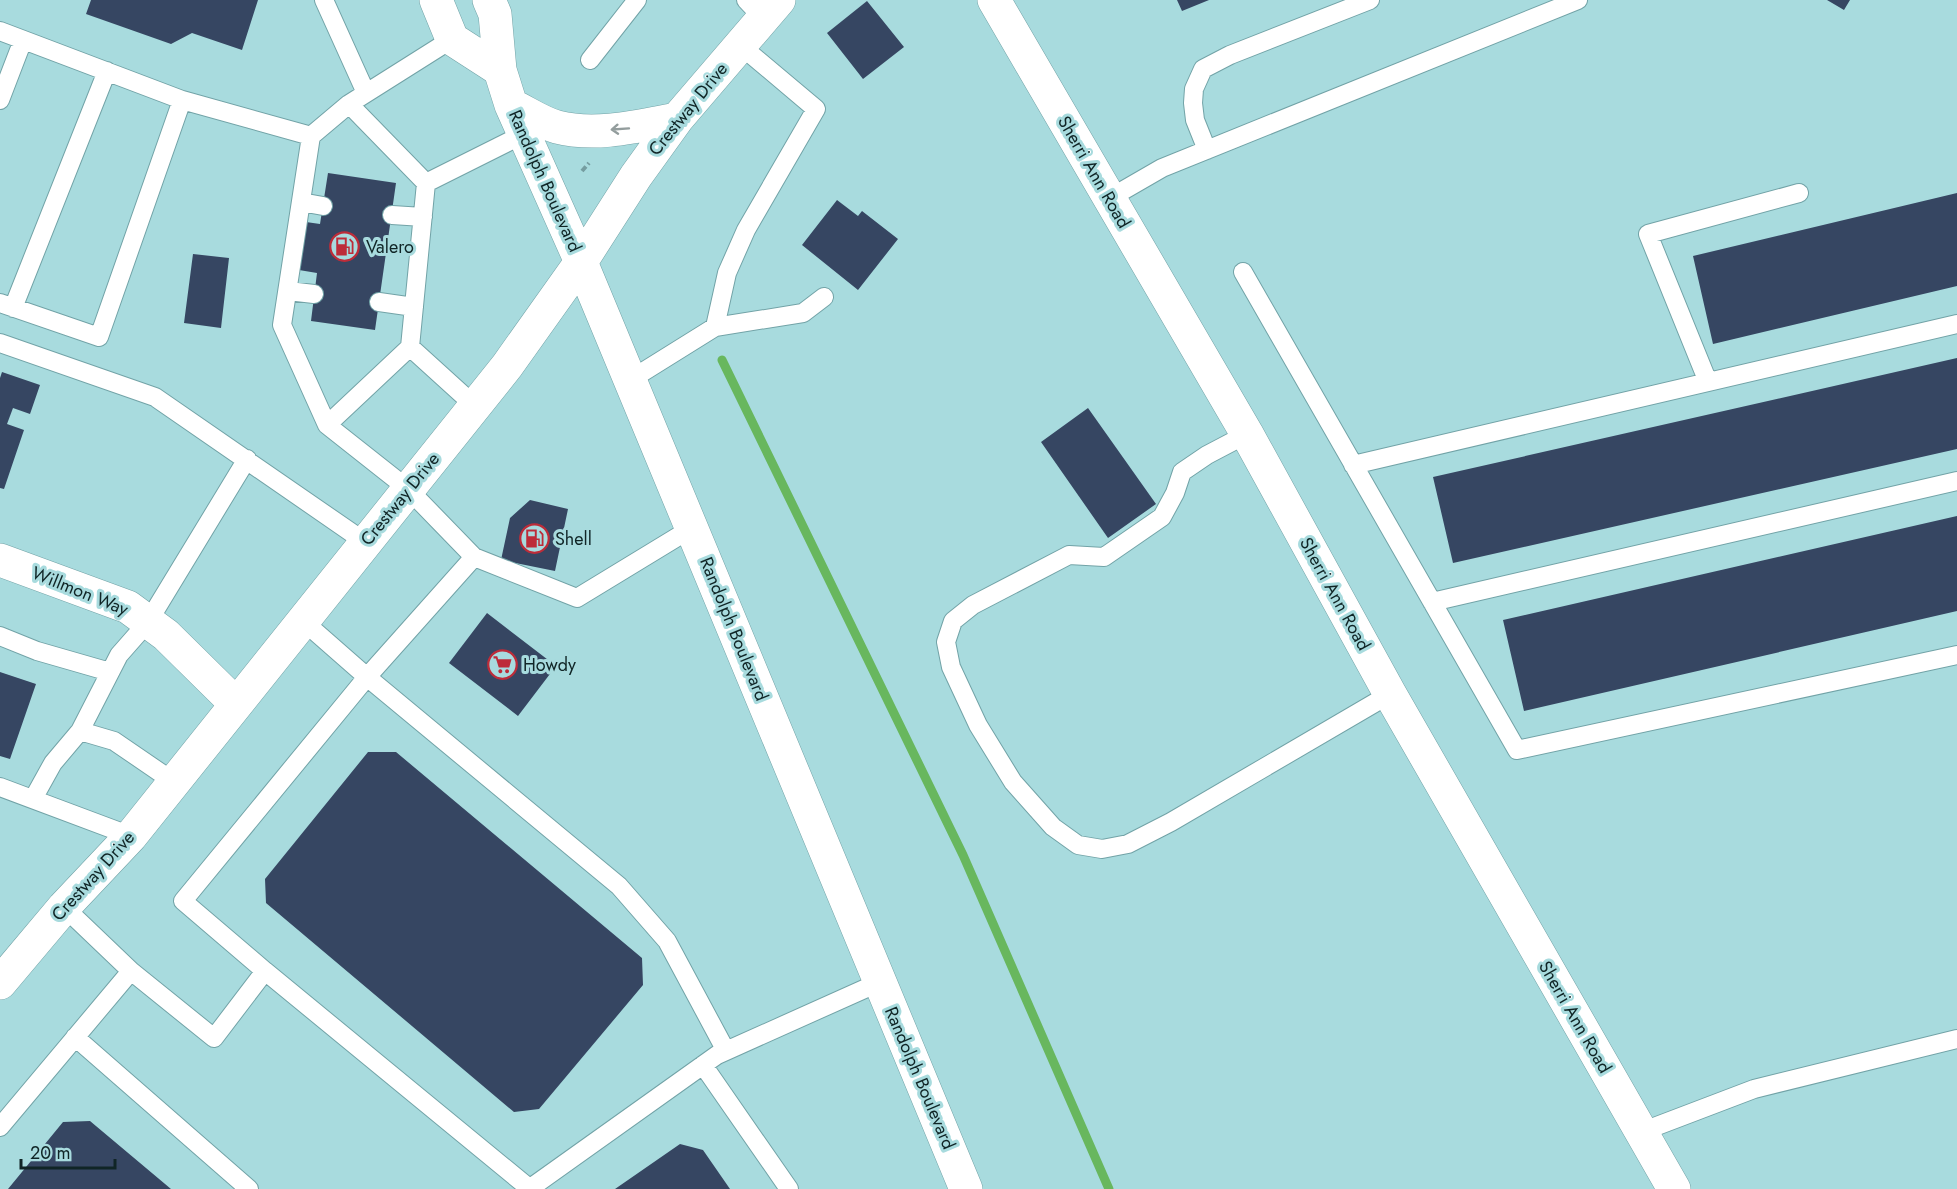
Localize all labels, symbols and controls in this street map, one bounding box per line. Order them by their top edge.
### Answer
street label: Crestway Drive [642,57,734,161]
street label: Randolph Boulevard [502,106,588,256]
street label: Sherri Ann Road [1051,111,1137,233]
one-way arrow [610,123,630,134]
fuel station icon: Valero [329,231,361,263]
place label: Valero [366,234,414,260]
street label: Crestway Drive [354,447,446,551]
fuel station icon: Shell [518,523,550,555]
place label: Shell [555,526,592,552]
street label: Sherri Ann Road [1293,533,1377,655]
street label: Randolph Boulevard [693,553,775,705]
street label: Willmon Way [28,560,132,622]
supermarket icon: Howdy [486,649,518,681]
place label: Howdy [523,652,576,678]
street label: Crestway Drive [45,825,141,927]
street label: Sherri Ann Road [1532,956,1618,1078]
street label: Randolph Boulevard [878,1003,962,1153]
scale bar [21,1132,116,1170]
text: 20 m [30,1140,70,1166]

